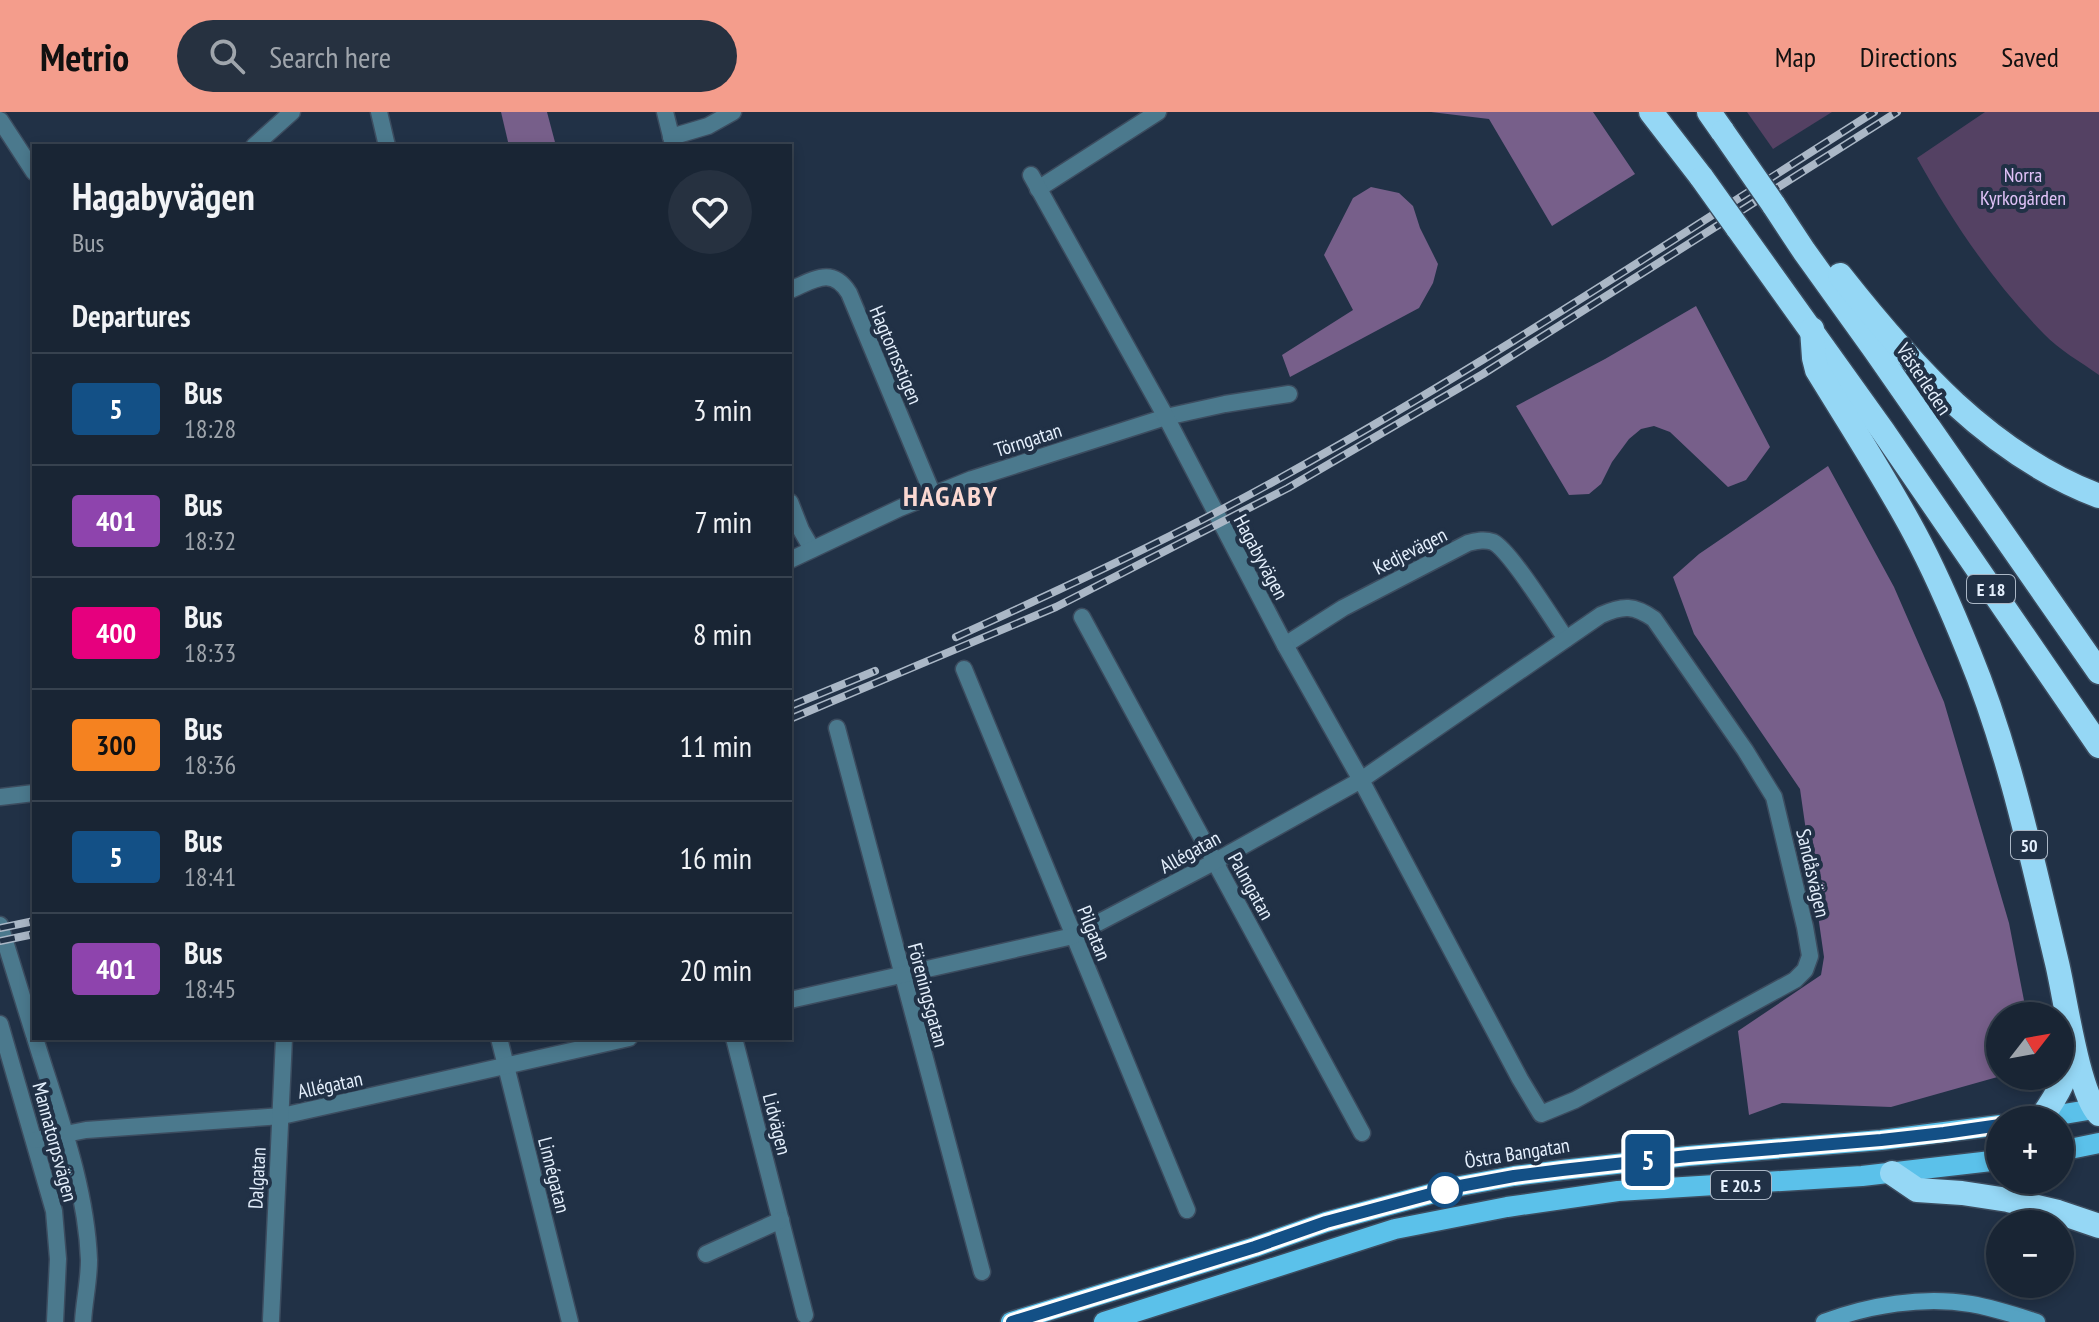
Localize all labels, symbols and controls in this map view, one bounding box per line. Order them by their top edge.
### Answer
search box [177,20,737,92]
text: Metrio [40,32,129,81]
icon: search [205,34,249,78]
text: Search here [269,37,391,76]
text: Map [1775,38,1816,75]
text: Directions [1860,38,1957,75]
text: Saved [2001,38,2059,75]
park label: Norra Kyrkogården [1980,162,2066,211]
button: heart [668,170,752,254]
text: Hagabyvägen [72,171,255,220]
text: Bus [72,226,104,259]
text: Departures [72,296,190,335]
street label: Hagtornsstigen [864,302,928,408]
street label: Västerleden [1890,337,1957,420]
text: Bus [184,373,223,412]
text: 5 [109,390,123,427]
text: 3 min [693,390,752,429]
text: 18:28 [184,412,236,445]
street label: Törngatan [991,417,1065,463]
district label: HAGABY [903,477,999,514]
text: Bus [184,485,223,524]
text: 401 [96,502,136,539]
text: 7 min [694,502,752,541]
street label: Hagabyvägen [1228,510,1294,604]
street label: Kedjevägen [1369,521,1451,581]
text: 18:32 [184,524,236,557]
road number: E 18 [1967,575,2015,603]
text: Bus [184,597,223,636]
text: 400 [96,614,136,651]
text: 8 min [693,614,752,653]
text: 18:33 [184,636,236,669]
text: Bus [184,709,223,748]
text: 300 [96,726,136,763]
text: 11 min [679,726,752,765]
text: 18:36 [184,748,236,781]
text: Bus [184,821,223,860]
street label: Allégatan [1155,825,1225,879]
street label: Sandåsvägen [1790,826,1836,920]
road number: 50 [2011,831,2047,859]
text: 5 [109,838,123,875]
text: 16 min [679,838,752,877]
street label: Palmgatan [1222,848,1280,924]
text: 18:41 [184,860,236,893]
street label: Pilgatan [1071,902,1117,964]
text: Bus [184,933,223,972]
street label: Föreningsgatan [902,940,954,1050]
text: 401 [96,950,136,987]
text: 20 min [679,950,752,989]
text: 18:45 [184,972,236,1005]
north arrow [1986,1002,2074,1090]
map controls [1986,1002,2074,1298]
street label: Allégatan [295,1065,365,1105]
street label: Mannatorpsvägen [27,1079,83,1205]
street label: Lidvägen [757,1090,797,1158]
button: + [1986,1106,2074,1194]
street label: Östra Bangatan [1463,1132,1571,1174]
street label: Linnégatan [532,1134,576,1216]
line badge: 5 [1622,1134,1674,1186]
text: 5 [1641,1141,1655,1178]
street label: Dalgatan [242,1146,272,1210]
road number: E 20.5 [1711,1171,1771,1199]
unlabelled marker [1428,1173,1462,1207]
button: − [1986,1210,2074,1298]

